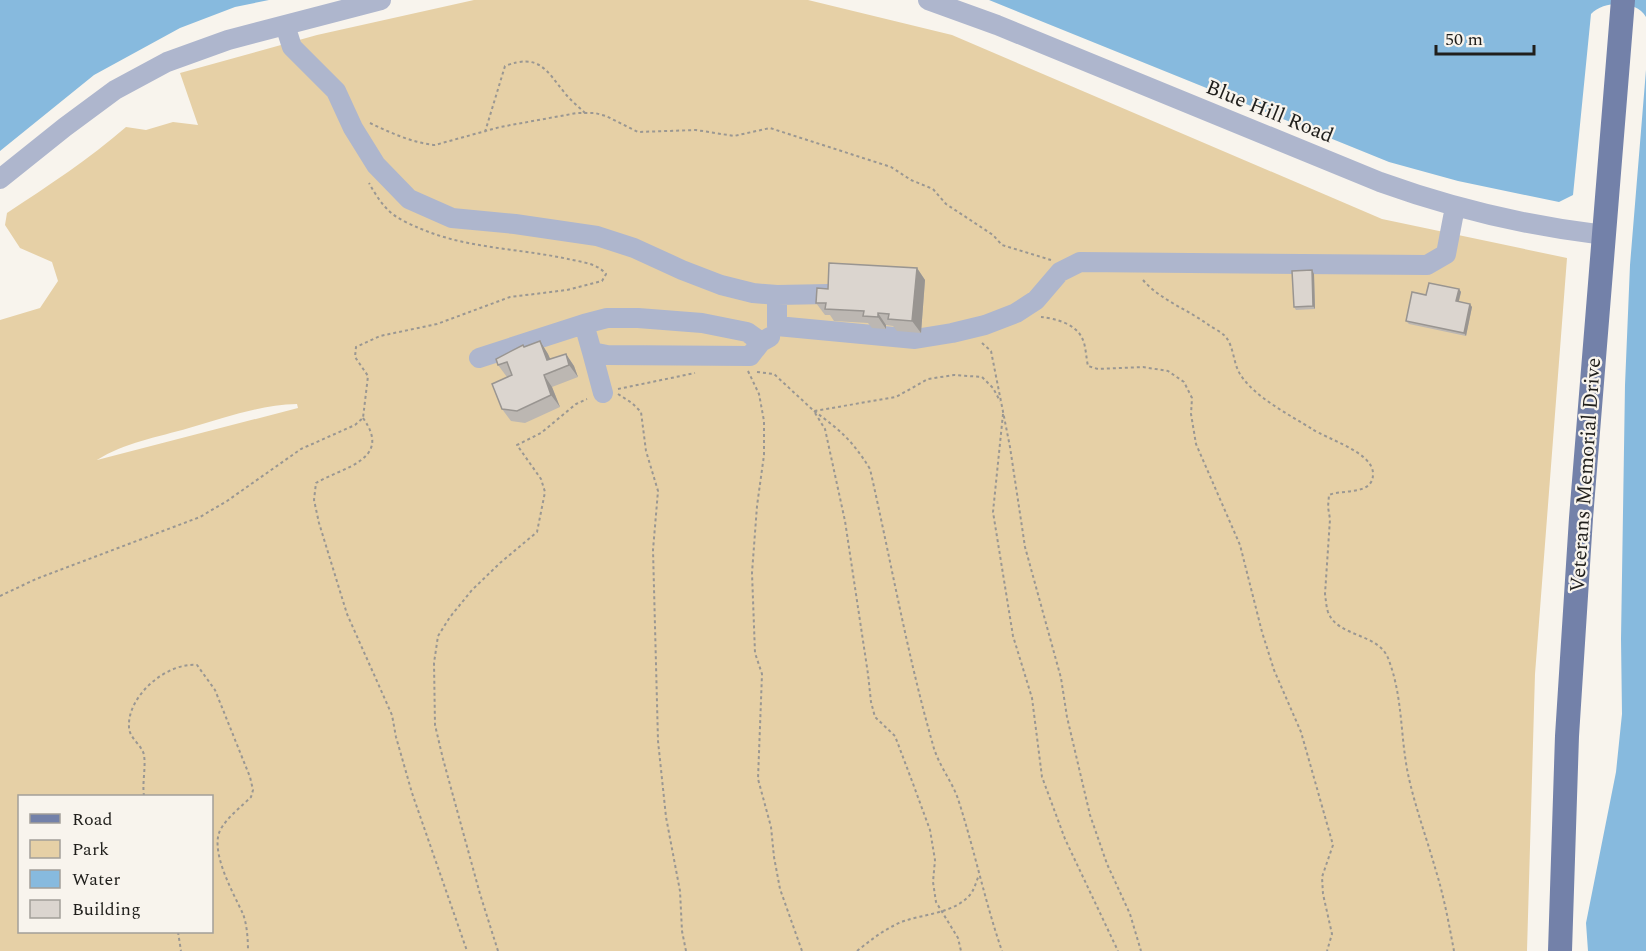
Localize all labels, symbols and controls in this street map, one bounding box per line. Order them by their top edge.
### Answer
scale bar [1436,18,1534,56]
text: 50 m [1445,26,1483,53]
street label: Blue Hill Road [1201,72,1338,152]
street label: Veterans Memorial Drive [1562,357,1610,594]
legend [18,795,213,933]
text: Road [72,806,113,833]
text: Park [72,836,109,863]
text: Water [72,866,120,893]
text: Building [72,896,141,923]

